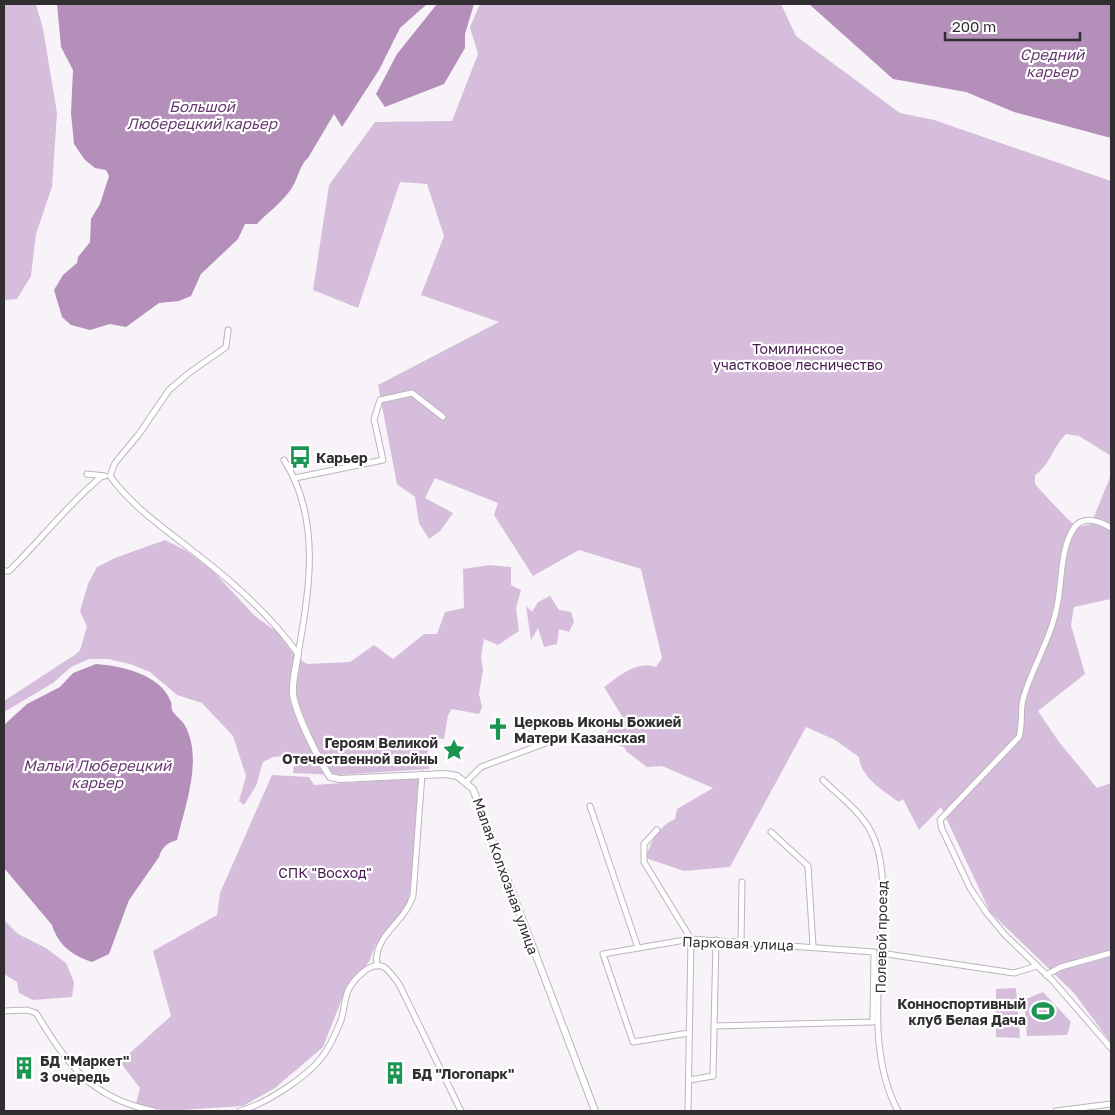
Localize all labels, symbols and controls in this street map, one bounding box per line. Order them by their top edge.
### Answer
scale bar [945,10,1080,42]
text: 200 m [952,17,996,35]
water label: Средний карьер [1020,45,1085,80]
water label: Большой Люберецкий карьер [127,97,279,132]
park label: Томилинское участковое лесничество [713,340,883,373]
bus stop icon: Карьер [287,444,313,470]
place label: Карьер [316,449,368,466]
place label: Церковь Иконы Божией Матери Казанская [514,713,681,746]
church icon: Церковь Иконы Божией Матери Казанская [485,716,511,742]
place label: Героям Великой Отечественной войны [282,734,438,767]
place icon: Героям Великой Отечественной войны [441,737,467,763]
water label: Малый Люберецкий карьер [23,756,172,791]
street label: Малая Колхозная улица [470,795,542,957]
park label: СПК "Восход" [278,864,372,881]
street label: Полевой проезд [872,880,890,994]
street label: Парковая улица [682,933,794,953]
place label: Конноспортивный клуб Белая Дача [897,995,1026,1028]
sports icon: Конноспортивный клуб Белая Дача [1030,998,1056,1024]
place label: БД "Маркет" 3 очередь [40,1052,129,1085]
building icon: БД "Маркет" 3 очередь [11,1055,37,1081]
building icon: БД "Логопарк" [382,1060,408,1086]
place label: БД "Логопарк" [412,1065,514,1082]

